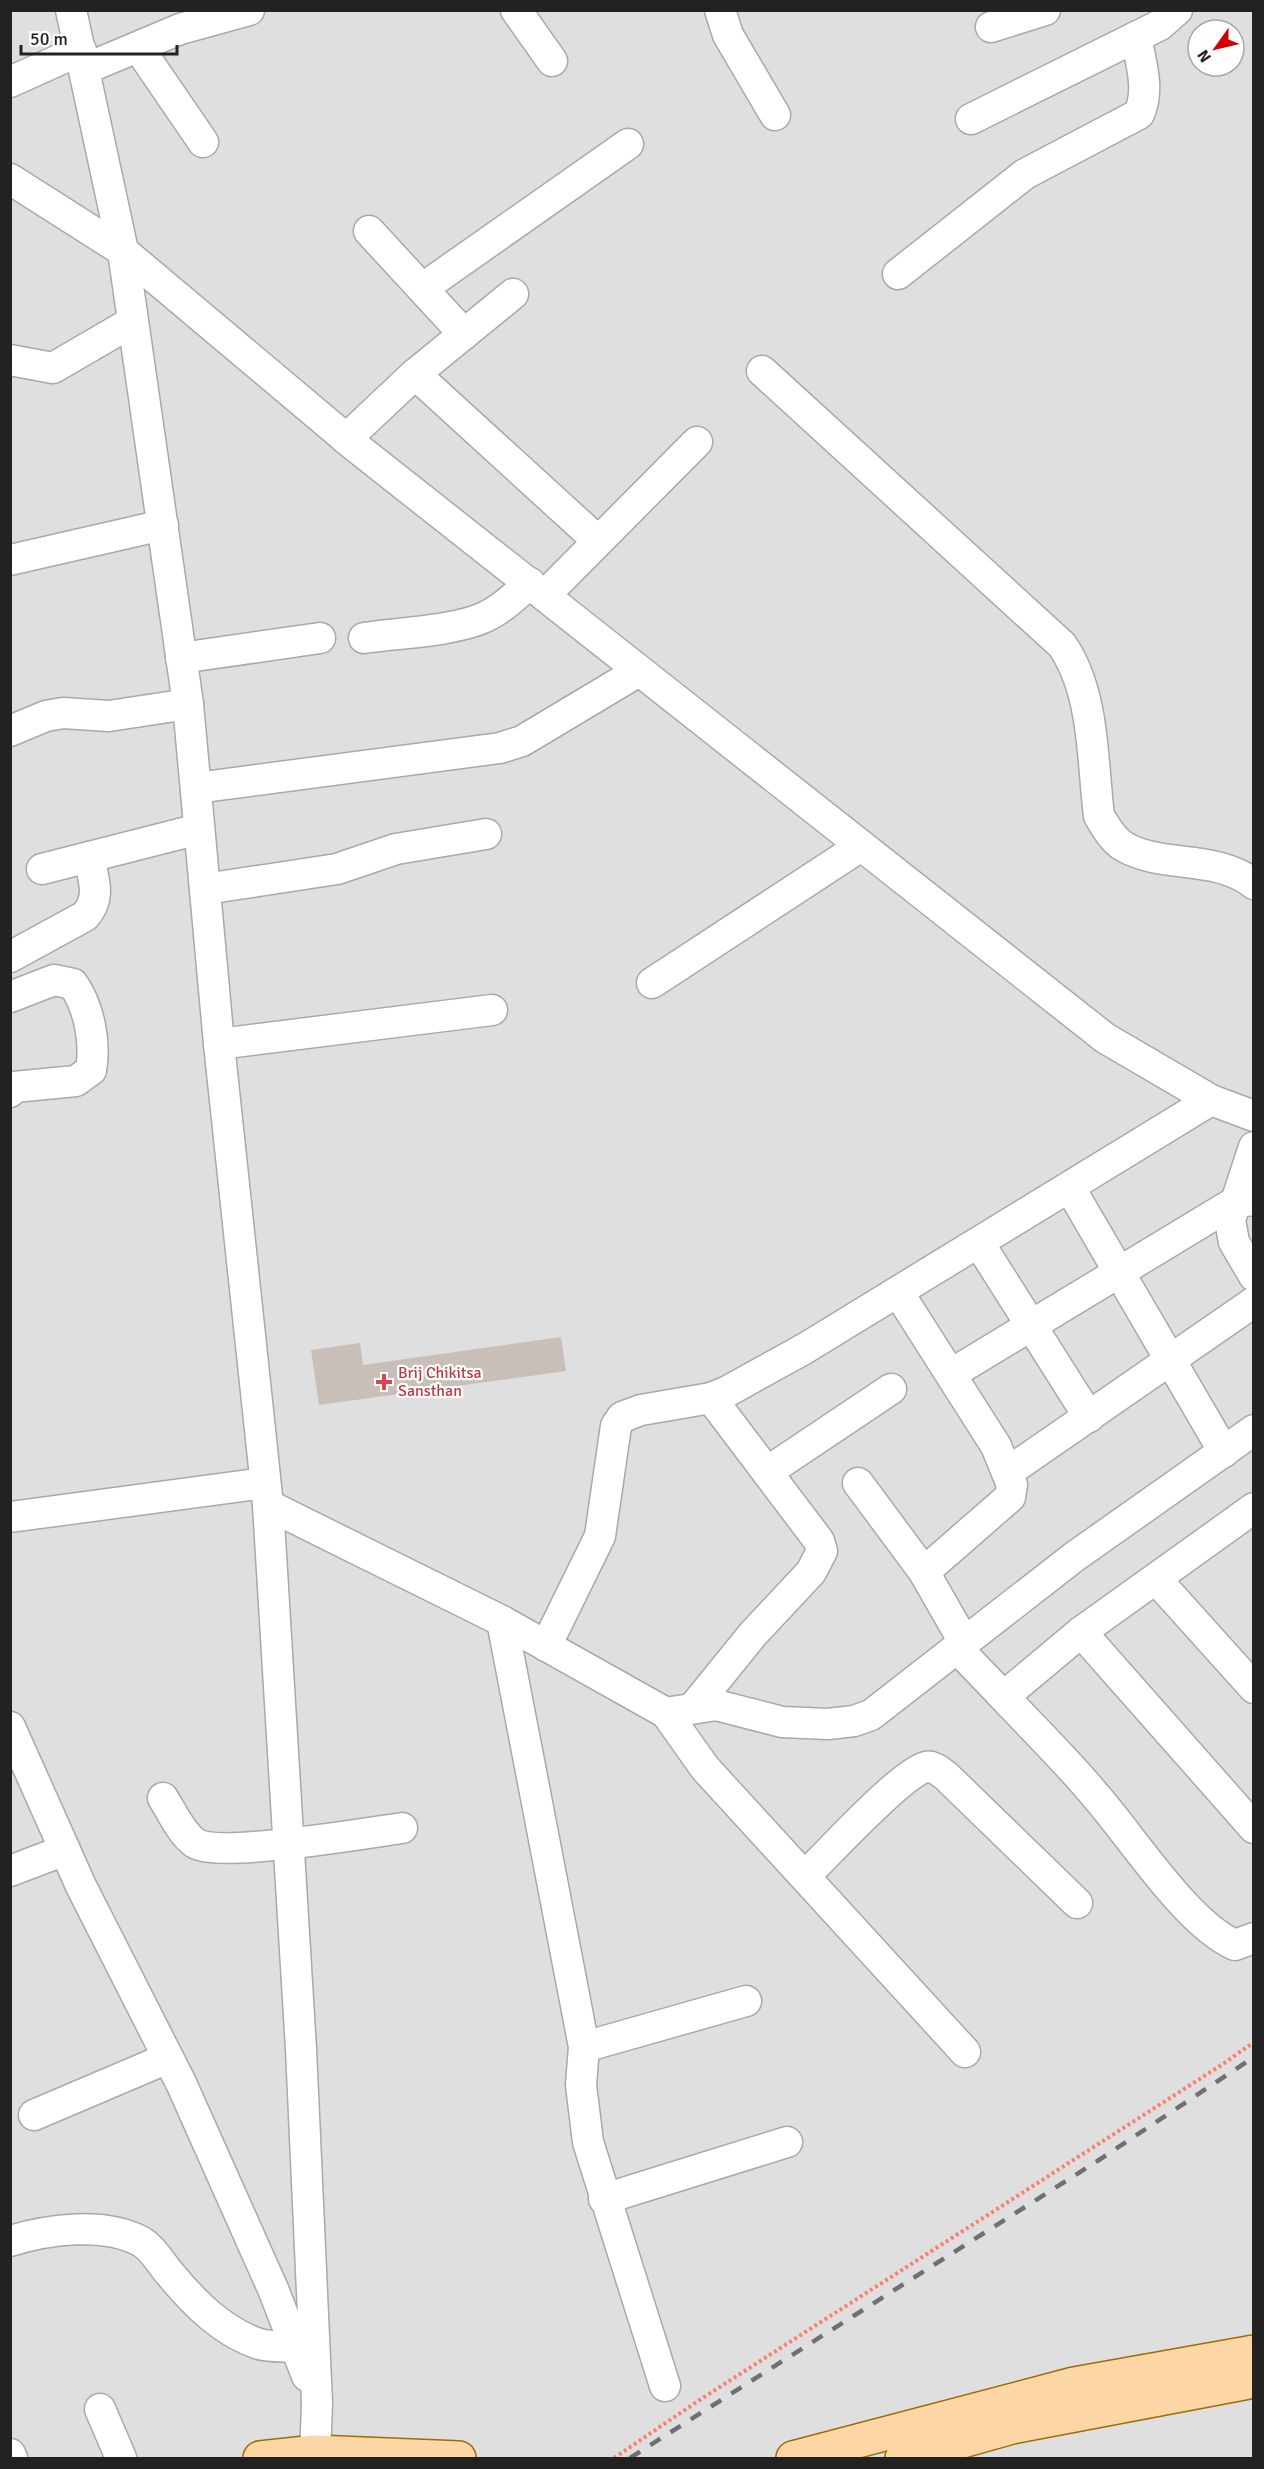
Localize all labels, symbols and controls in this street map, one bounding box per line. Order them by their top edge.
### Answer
scale bar [21,18,177,56]
north arrow [1186,18,1246,78]
text: 50 m [30,28,68,50]
text: N [1193,46,1216,66]
place label: Brij Chikitsa Sansthan [398,1363,482,1401]
marker: Brij Chikitsa Sansthan [375,1373,393,1391]

